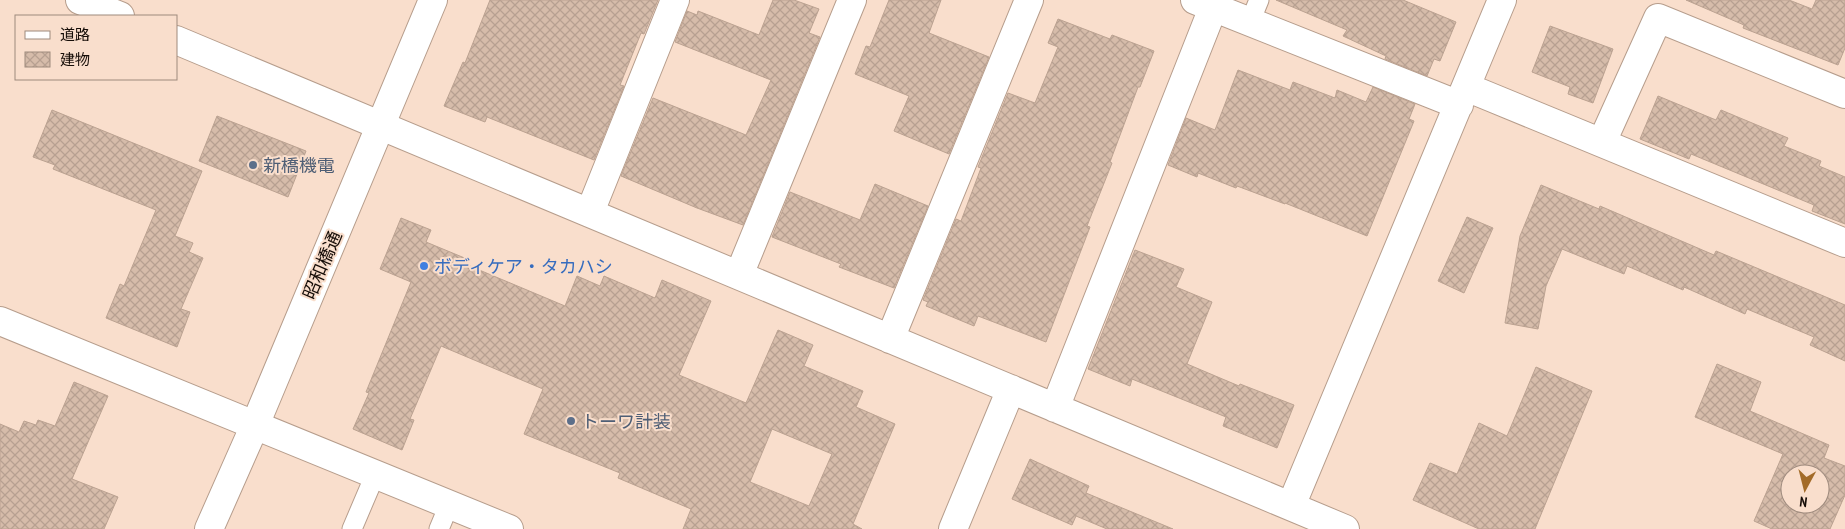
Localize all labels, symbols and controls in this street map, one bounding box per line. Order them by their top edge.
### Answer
legend [15,15,178,80]
text: 道路 [60,25,90,44]
text: 建物 [60,50,90,69]
place label: 新橋機電 [263,154,335,177]
marker: 新橋機電 [247,159,259,171]
street label: 昭和橋通 [297,227,347,303]
place label: ボディケア・タカハシ [434,255,613,278]
marker: ボディケア・タカハシ [418,260,430,272]
place label: トーワ計装 [581,410,671,433]
marker: トーワ計装 [565,415,577,427]
north arrow [1780,464,1830,514]
text: N [1799,493,1808,511]

